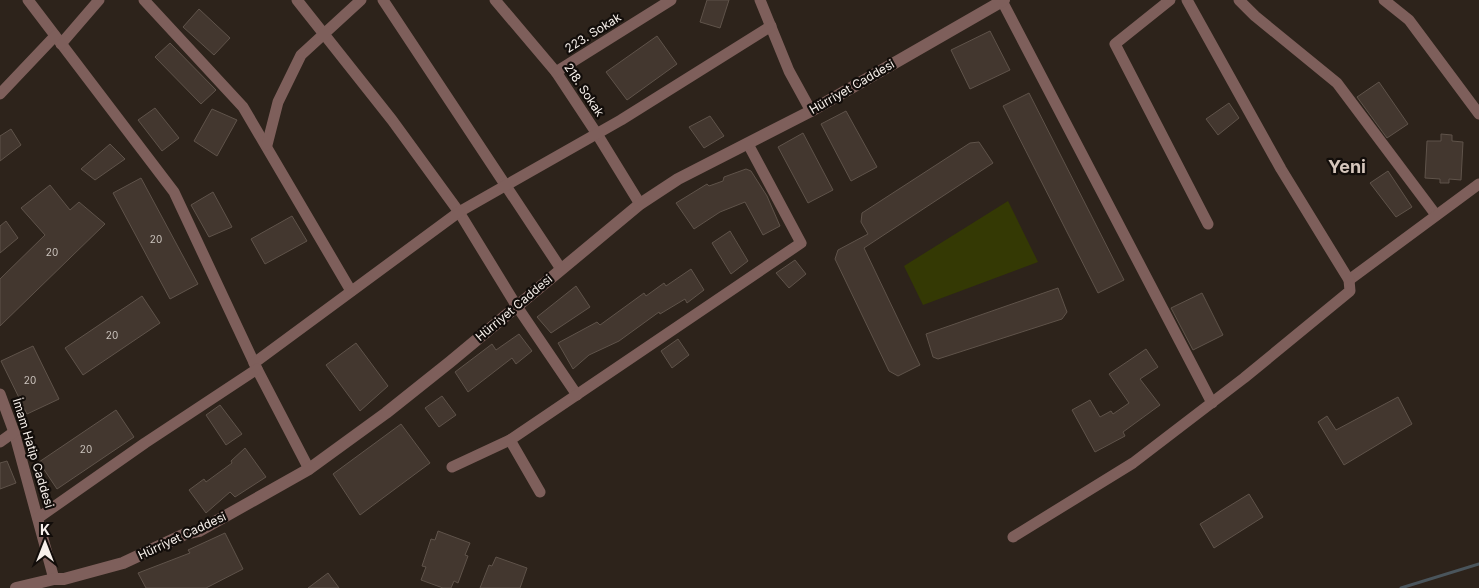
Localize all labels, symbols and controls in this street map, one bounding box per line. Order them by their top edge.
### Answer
street label: 223. Sokak [562,9,624,56]
street label: Hürriyet Caddesi [807,56,897,117]
street label: 218. Sokak [561,60,608,120]
district label: Yeni [1328,156,1366,177]
house number: 20 [150,233,162,245]
house number: 20 [46,246,58,258]
street label: Hürriyet Caddesi [472,271,555,344]
house number: 20 [106,329,118,341]
house number: 20 [24,374,36,386]
street label: İmam Hatip Caddesi [10,396,57,510]
house number: 20 [80,443,92,455]
street label: Hürriyet Caddesi [135,509,228,563]
north arrow [20,518,70,568]
text: K [40,521,50,538]

